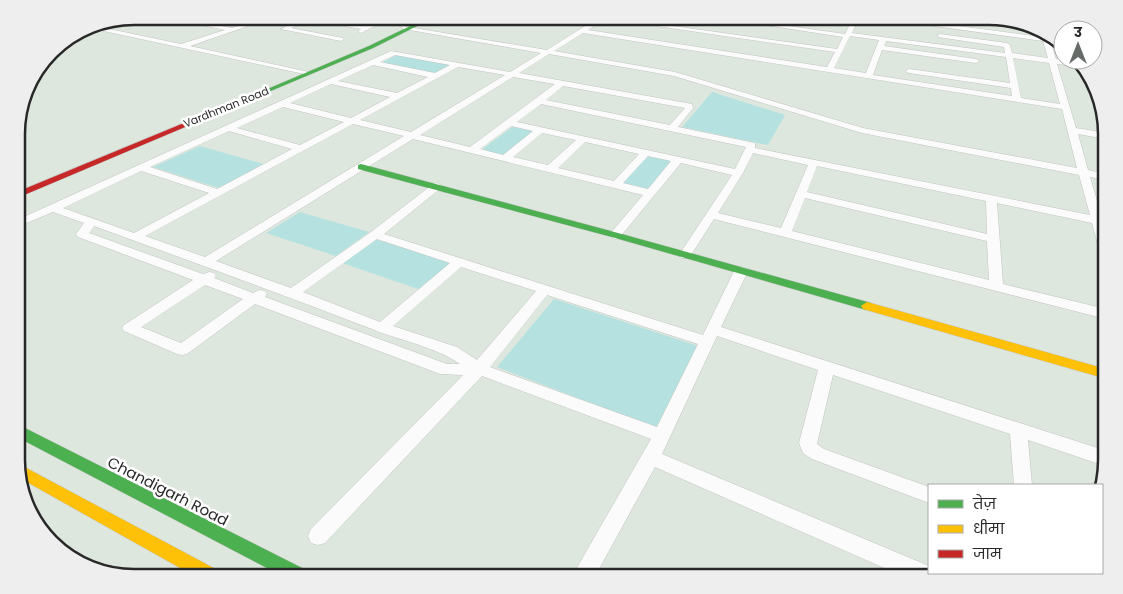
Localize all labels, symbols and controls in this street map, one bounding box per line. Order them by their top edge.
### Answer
north arrow [1053,20,1103,70]
text: उ [1073,22,1083,42]
street label: Vardhman Road [181,83,271,131]
street label: Chandigarh Road [104,451,232,531]
legend [928,484,1103,574]
text: तेज़ [972,493,996,514]
text: धीमा [973,518,1005,539]
text: जाम [972,543,1003,564]

